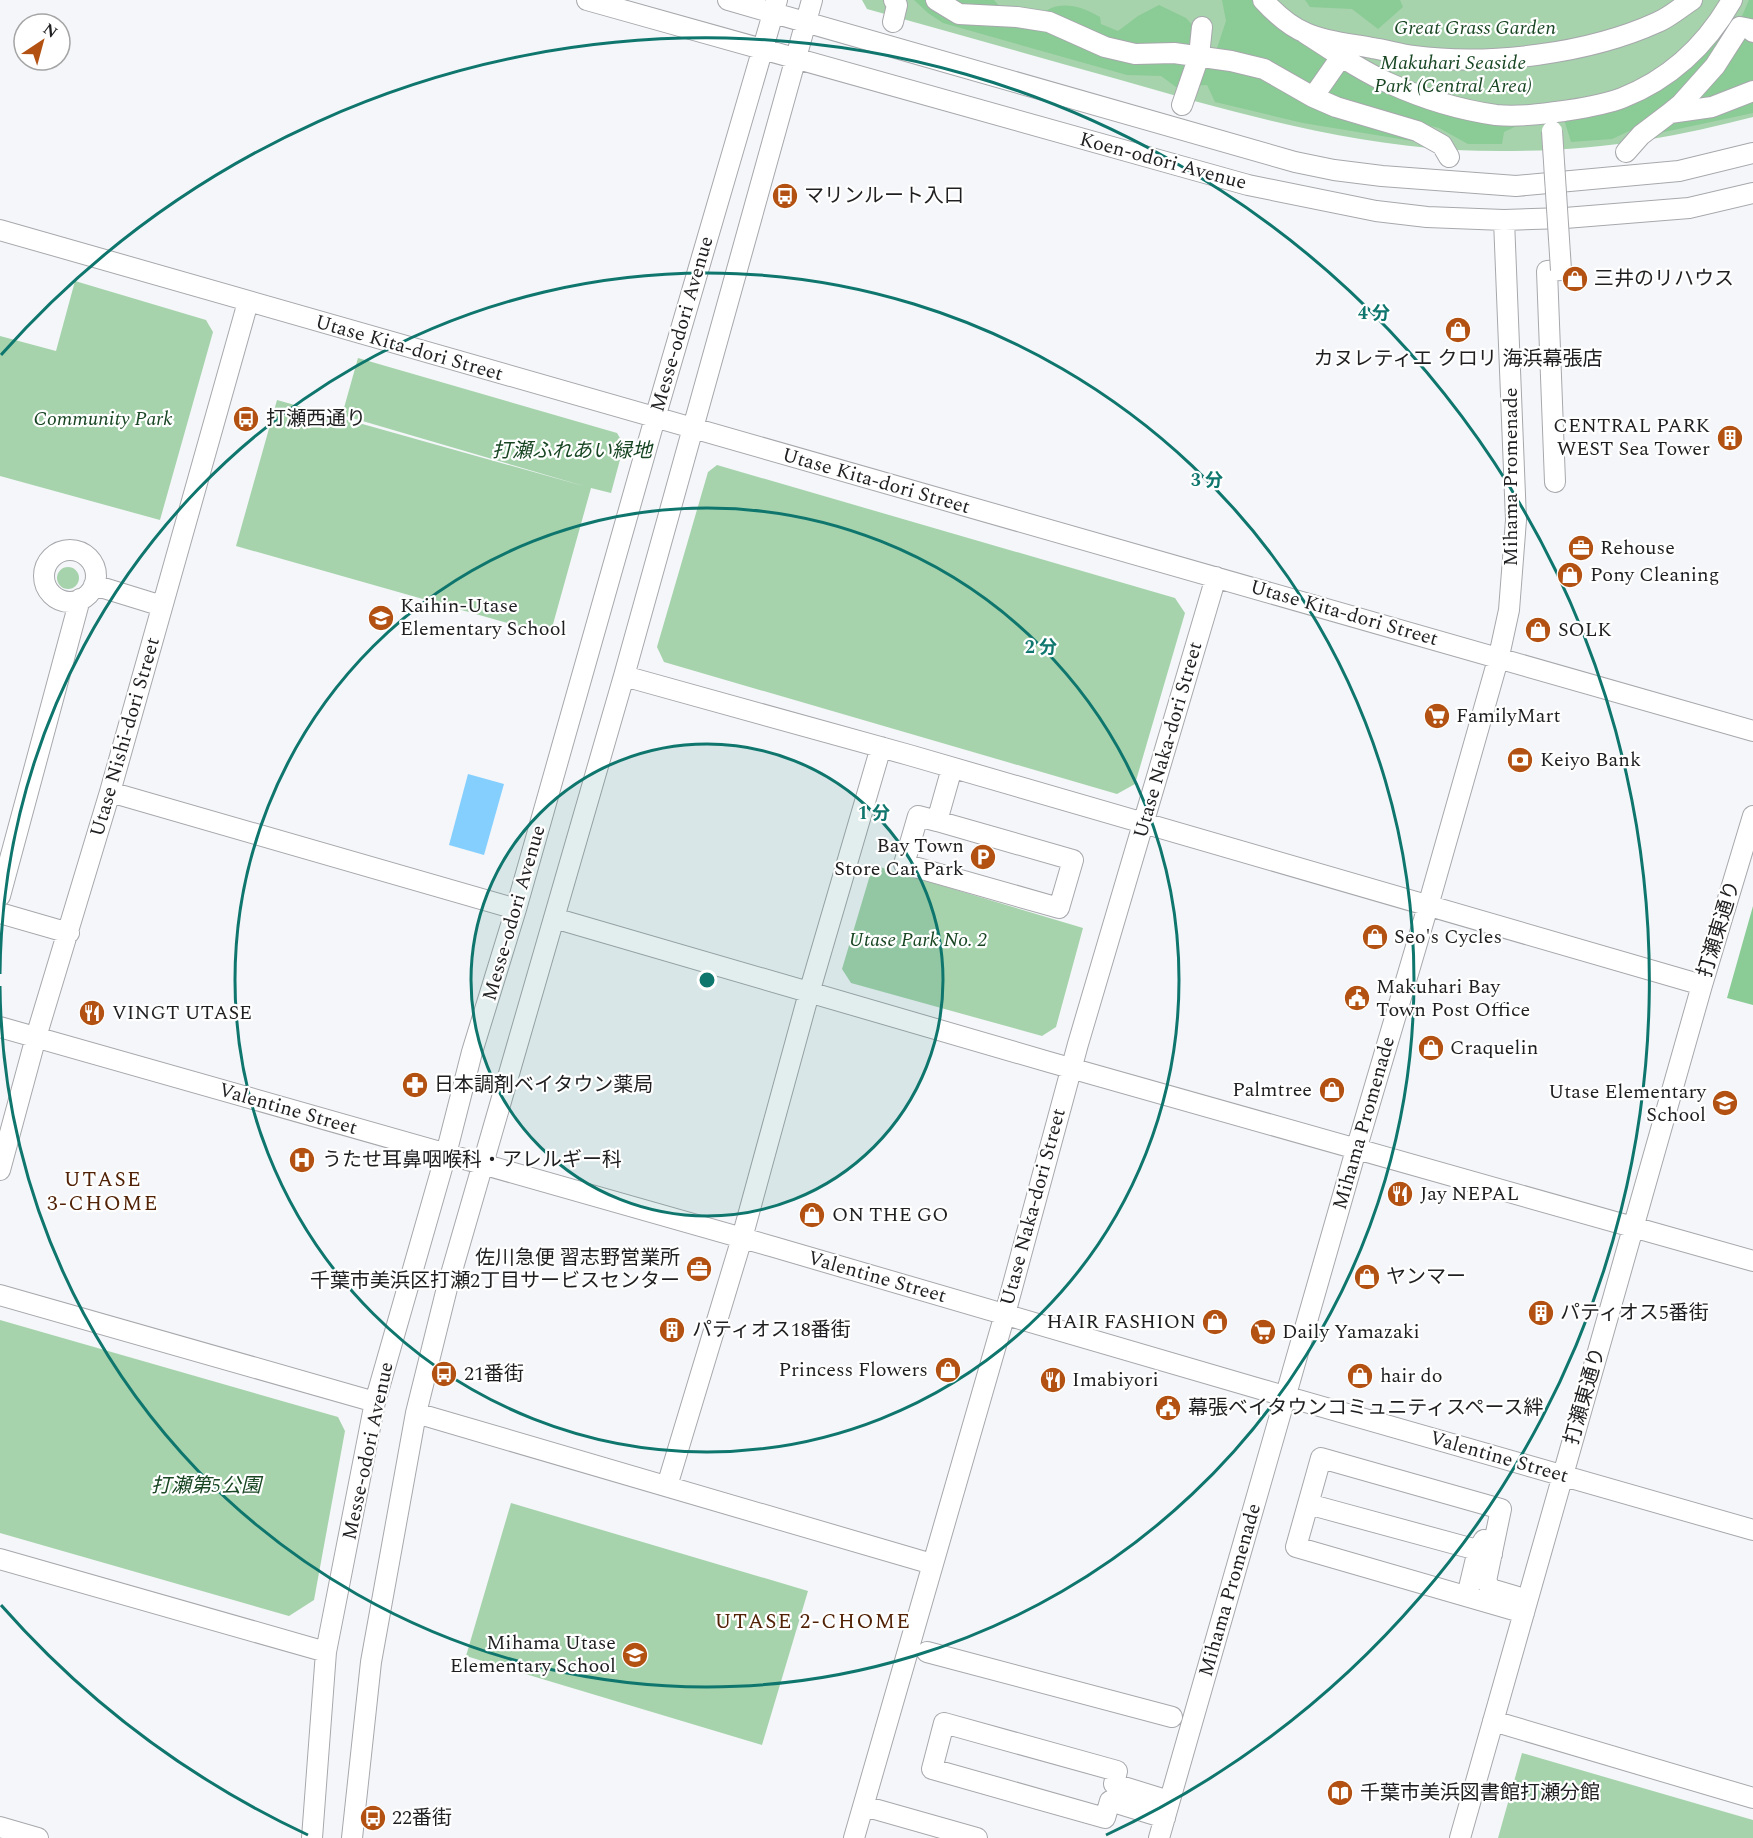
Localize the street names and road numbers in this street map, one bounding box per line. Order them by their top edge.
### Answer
street label: Koen-odori Avenue [1076,124,1250,198]
street label: Messe-odori Avenue [643,233,721,415]
street label: Utase Kita-dori Street [311,307,507,389]
street label: Mihama Promenade [1496,388,1526,567]
street label: Utase Kita-dori Street [778,440,974,522]
street label: Utase Kita-dori Street [1246,572,1442,654]
street label: Utase Nishi-dori Street [82,634,168,840]
street label: Utase Naka-dori Street [1126,638,1210,842]
street label: Messe-odori Avenue [475,822,553,1004]
street label: 打瀬東通り [1690,877,1748,981]
street label: Mihama Promenade [1325,1033,1403,1213]
street label: Valentine Street [215,1075,361,1143]
street label: Utase Naka-dori Street [992,1105,1074,1309]
street label: Valentine Street [804,1243,950,1311]
street label: 打瀬東通り [1557,1344,1613,1448]
street label: Messe-odori Avenue [334,1359,402,1543]
street label: Valentine Street [1426,1423,1572,1491]
street label: Mihama Promenade [1191,1500,1269,1680]

